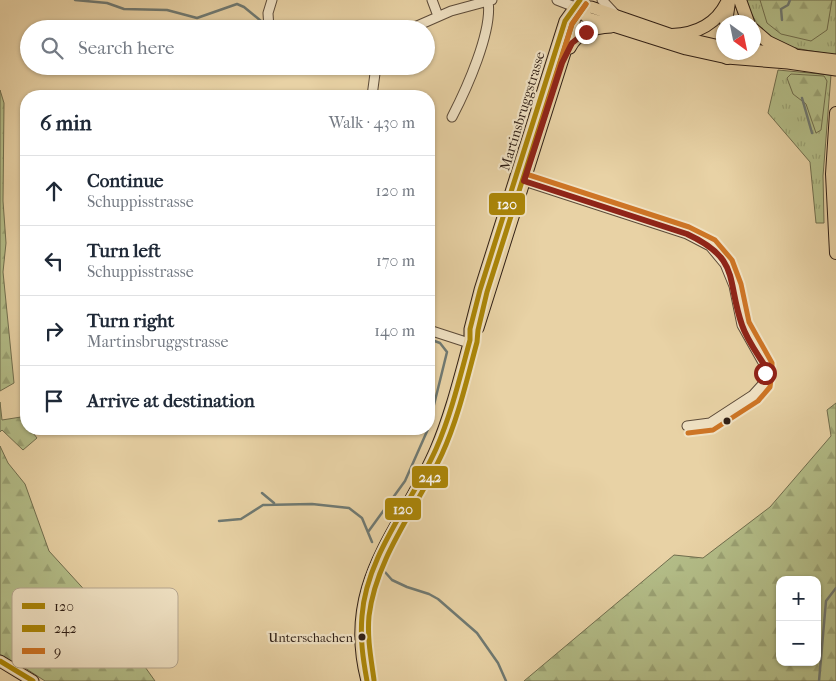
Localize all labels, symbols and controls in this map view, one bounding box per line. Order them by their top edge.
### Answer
north arrow [716,15,761,60]
search box [20,20,435,75]
route end [575,21,598,44]
icon: search [38,34,66,62]
text: Search here [78,37,174,59]
street label: Martinsbruggstrasse [496,49,549,173]
text: 6 min [40,111,92,135]
text: Walk · 430 m [329,113,415,132]
text: Continue [87,170,163,192]
icon: ahead [40,177,68,205]
text: 120 m [376,181,415,200]
text: Schuppisstrasse [87,192,194,211]
line badge: 120 [488,192,526,216]
text: 120 [497,196,517,213]
text: Turn left [87,240,161,262]
icon: left [40,247,68,275]
text: 170 m [376,251,415,270]
text: Schuppisstrasse [87,262,194,281]
text: Turn right [87,310,174,332]
icon: right [40,317,68,345]
text: 140 m [374,321,415,340]
text: Martinsbruggstrasse [87,332,228,351]
route start [754,362,777,385]
icon: arrive [40,387,68,415]
text: Arrive at destination [87,390,255,412]
unlabelled marker [722,416,732,426]
line badge: 242 [411,465,449,489]
text: 242 [419,469,441,486]
line badge: 120 [384,497,422,521]
text: 120 [393,501,413,518]
map controls [776,576,821,666]
button: + [776,576,821,621]
legend [12,588,178,668]
text: 120 [54,598,74,615]
text: 242 [54,620,77,637]
button: − [776,621,821,666]
place label: Unterschachen [268,630,353,645]
marker: Unterschachen [357,632,367,642]
text: 9 [54,643,61,660]

